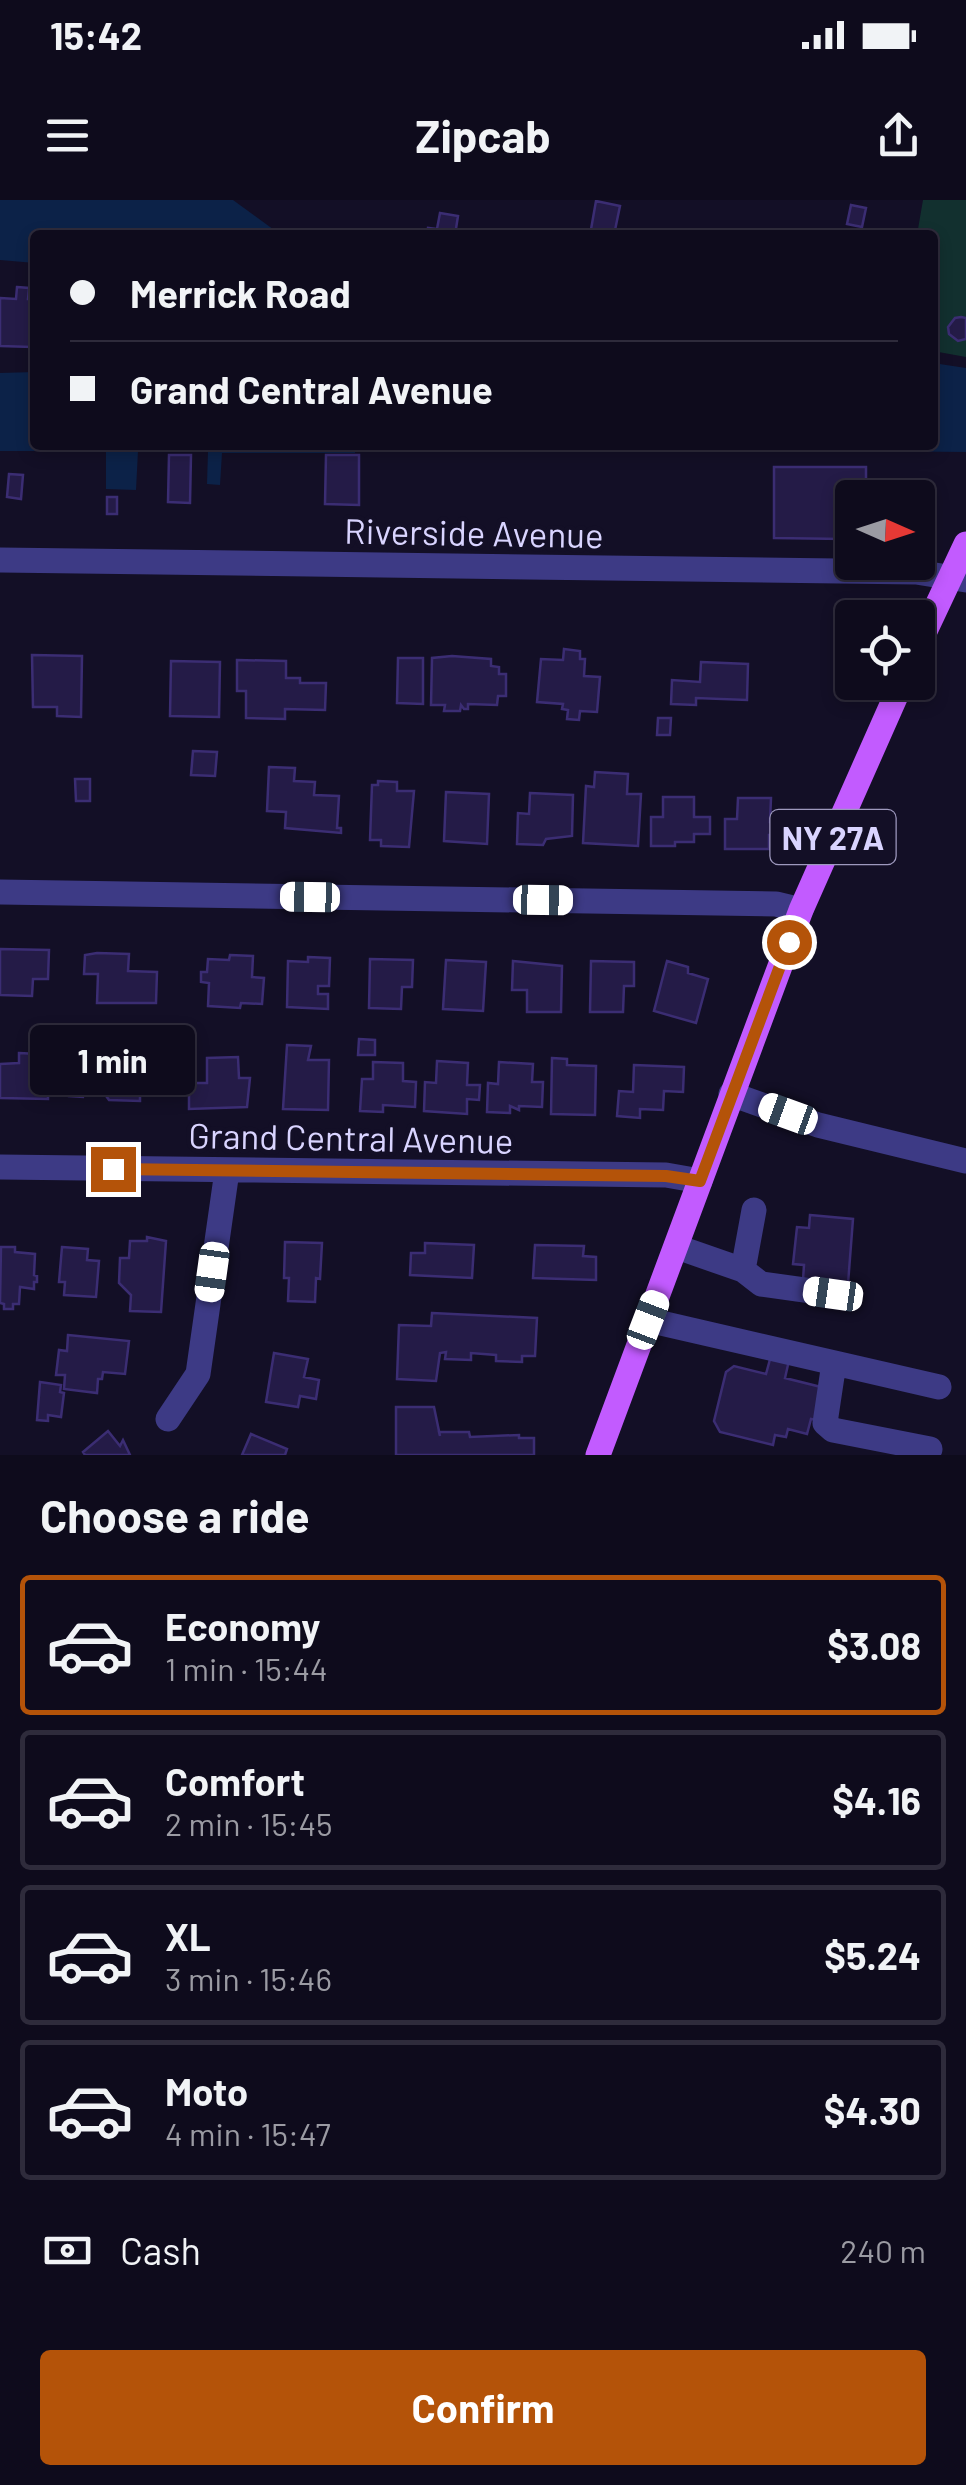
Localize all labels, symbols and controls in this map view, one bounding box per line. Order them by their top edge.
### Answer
text: 15:42 [50,12,142,58]
icon: menu [40,108,95,163]
text: Zipcab [415,108,551,162]
icon: share [871,108,926,163]
text: Merrick Road [130,270,351,316]
text: Grand Central Avenue [130,366,493,412]
north arrow [835,480,935,580]
map controls [835,480,935,700]
street label: Riverside Avenue [344,509,604,555]
button: locate [835,600,935,700]
road number: NY 27A [770,810,896,864]
car [280,881,340,913]
car [513,884,573,916]
route start [767,920,812,965]
callout: 1 min [31,1024,196,1094]
text: 1 min [77,1041,148,1079]
car [755,1090,821,1138]
street label: Grand Central Avenue [188,1113,514,1161]
route end [91,1147,136,1192]
car [193,1240,231,1304]
car [801,1275,865,1313]
car [623,1287,673,1353]
text: Choose a ride [40,1488,310,1542]
icon: car [45,1600,135,1690]
text: Economy [165,1603,320,1649]
text: $3.08 [827,1622,921,1668]
text: 1 min · 15:44 [165,1649,328,1687]
icon: car [45,1755,135,1845]
text: Comfort [165,1758,305,1804]
text: $4.16 [832,1777,921,1823]
text: 2 min · 15:45 [165,1804,333,1842]
icon: car [45,1910,135,2000]
text: XL [165,1913,211,1959]
text: $5.24 [824,1932,921,1978]
text: 3 min · 15:46 [165,1959,332,1997]
icon: car [45,2065,135,2155]
text: Moto [165,2068,248,2114]
text: $4.30 [824,2087,921,2133]
text: 4 min · 15:47 [165,2114,331,2152]
icon: cash [40,2223,95,2278]
text: Cash [120,2227,201,2273]
text: 240 m [840,2231,926,2269]
button: Confirm [40,2350,926,2465]

